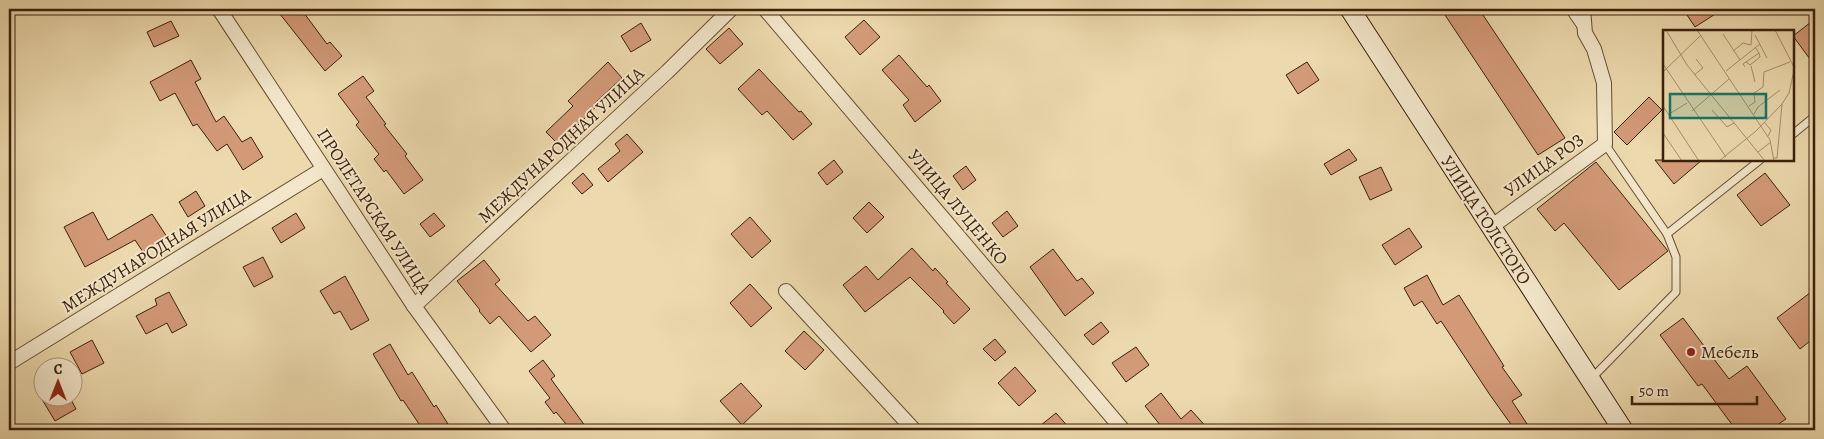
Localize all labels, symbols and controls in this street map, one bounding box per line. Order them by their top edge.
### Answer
inset map [1663,30,1794,161]
street label: МЕЖДУНАРОДНАЯ УЛИЦА [473,61,650,228]
street label: ПРОЛЕТАРСКАЯ УЛИЦА [311,124,437,299]
street label: УЛИЦА РОЗ [1499,128,1589,202]
street label: УЛИЦА ЛУЦЕНКО [902,144,1014,270]
street label: УЛИЦА ТОЛСТОГО [1435,151,1537,289]
street label: МЕЖДУНАРОДНАЯ УЛИЦА [57,182,256,318]
place label: Мебель [1701,340,1759,364]
marker: Мебель [1685,346,1697,358]
north arrow [32,356,82,406]
text: С [54,360,63,379]
scale bar [1632,374,1756,406]
text: 50 m [1639,381,1669,401]

